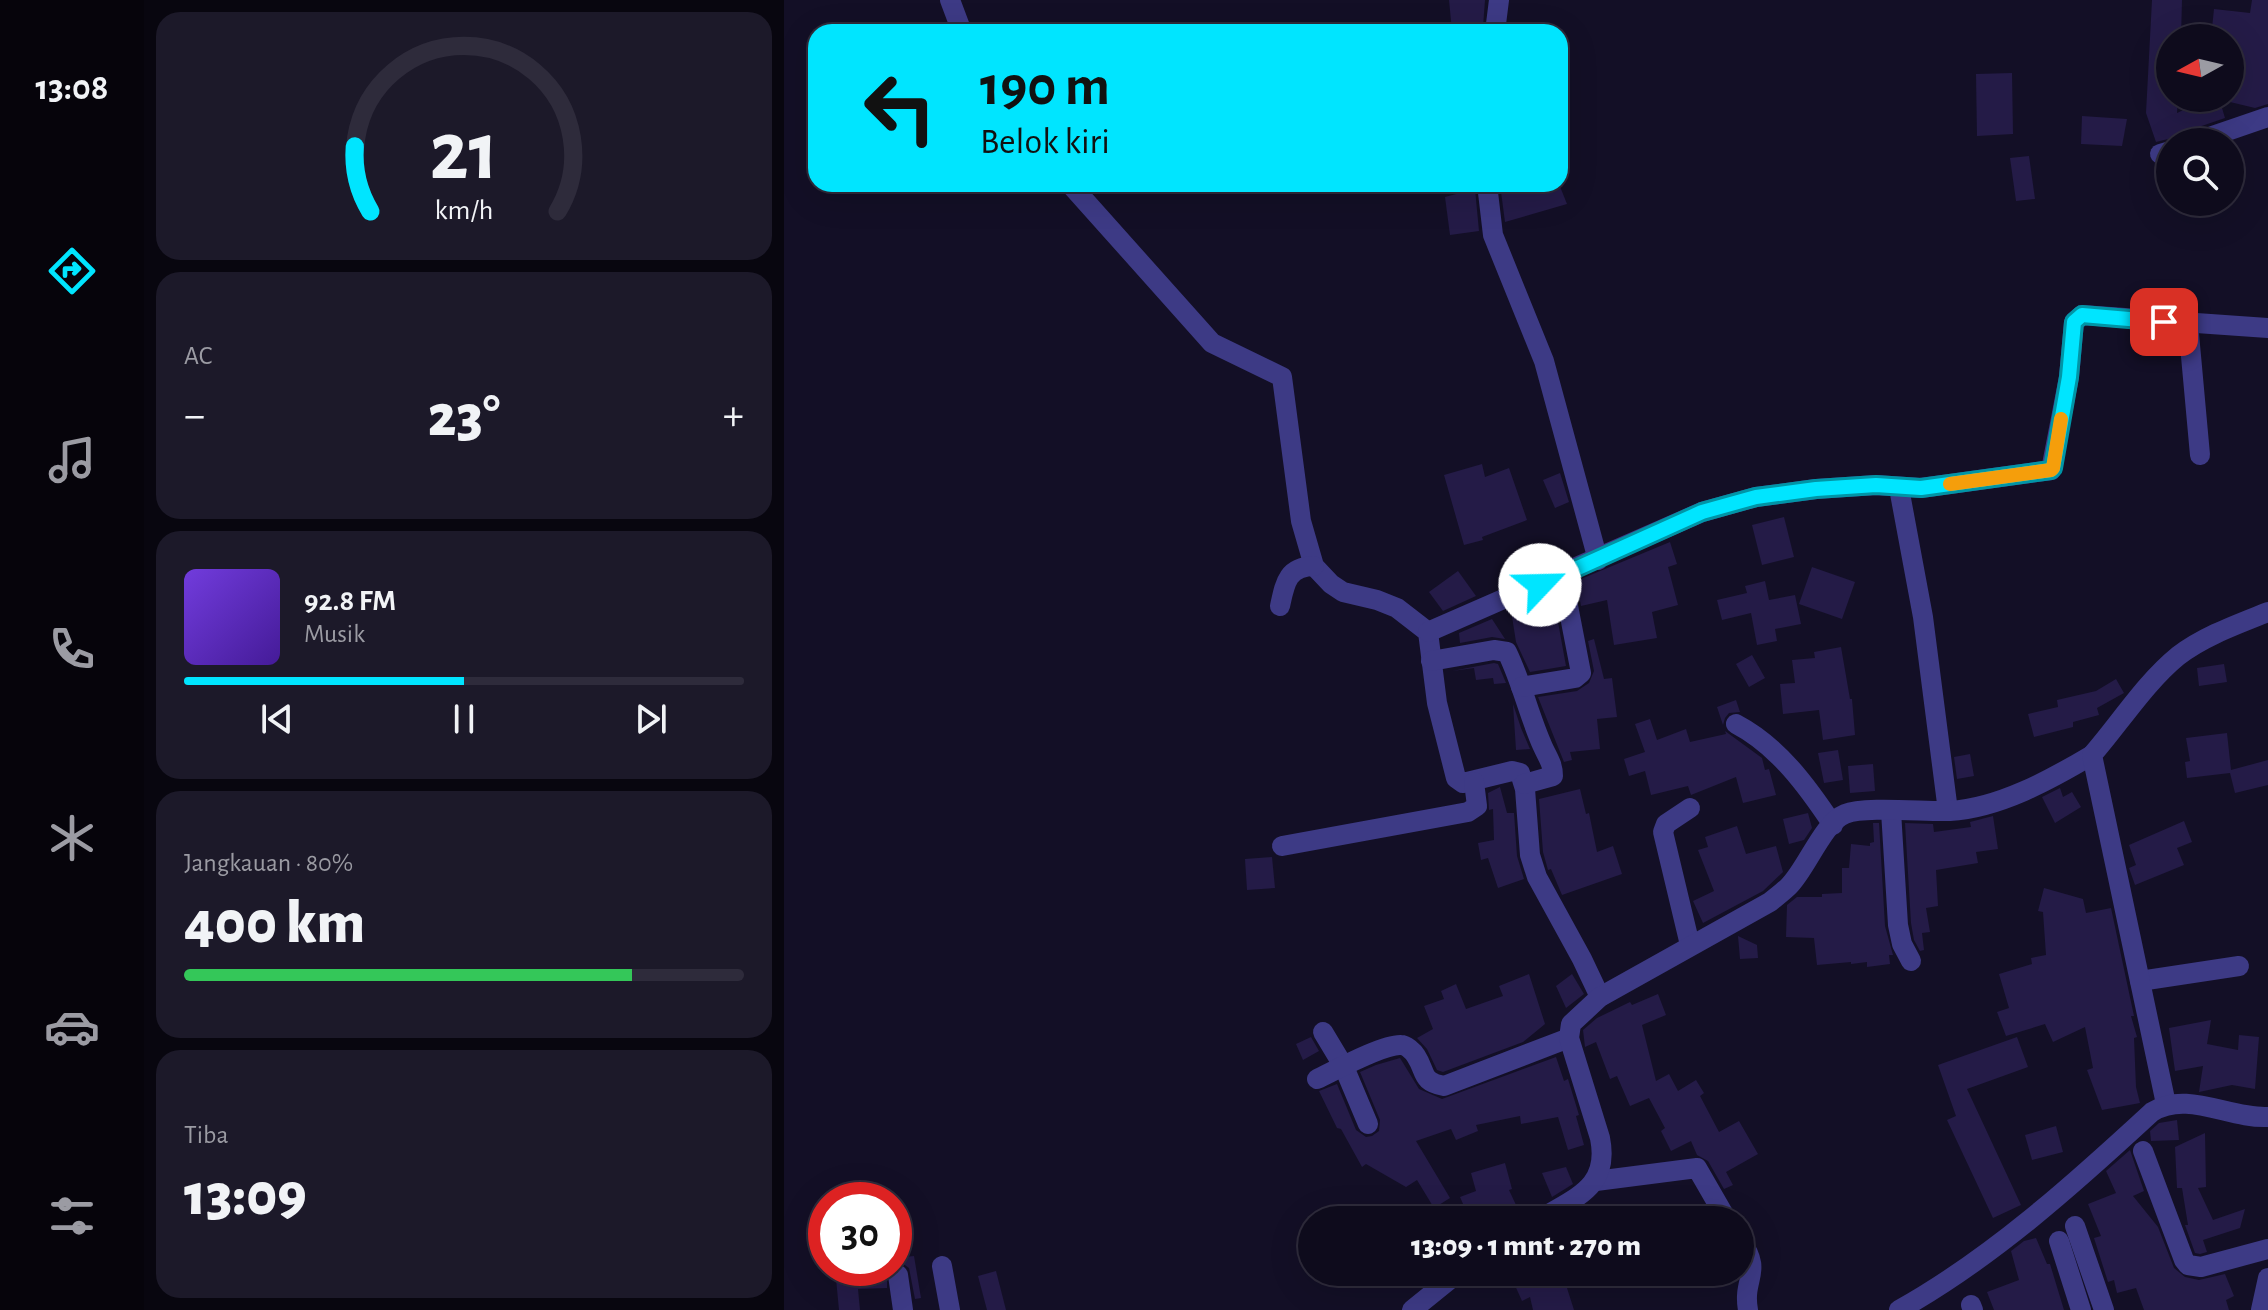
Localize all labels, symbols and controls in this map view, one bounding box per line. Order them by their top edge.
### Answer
north arrow [2156,24,2244,112]
map controls [2156,24,2244,216]
icon: left [848,56,952,160]
text: 190 m [980,59,1110,115]
text: 13:08 [35,70,109,106]
text: 21 [429,110,499,194]
text: Belok kiri [980,124,1110,160]
button: search [2156,128,2244,216]
text: km/h [435,196,493,225]
icon: directions [44,243,100,299]
pin [2130,288,2198,356]
icon: arrive [2142,300,2186,344]
text: AC [184,343,212,369]
text: 23° [428,387,500,447]
text: − [184,394,205,438]
text: + [723,394,744,438]
icon: music [44,432,100,488]
position arrow [1498,543,1582,627]
text: 92.8 FM [304,586,396,616]
icon: phone [44,621,100,677]
text: Musik [304,621,365,647]
icon: previous [255,697,299,741]
icon: pause [442,697,486,741]
icon: next [629,697,673,741]
icon: climate [44,810,100,866]
text: Jangkauan · 80% [184,850,353,876]
text: 400 km [184,894,365,954]
icon: car [44,999,100,1055]
text: Tiba [184,1122,228,1148]
text: 13:09 [184,1166,307,1226]
speed limit sign: 30 [808,1182,912,1286]
icon: filters [44,1188,100,1244]
text: 13:09 · 1 mnt · 270 m [1411,1231,1641,1261]

